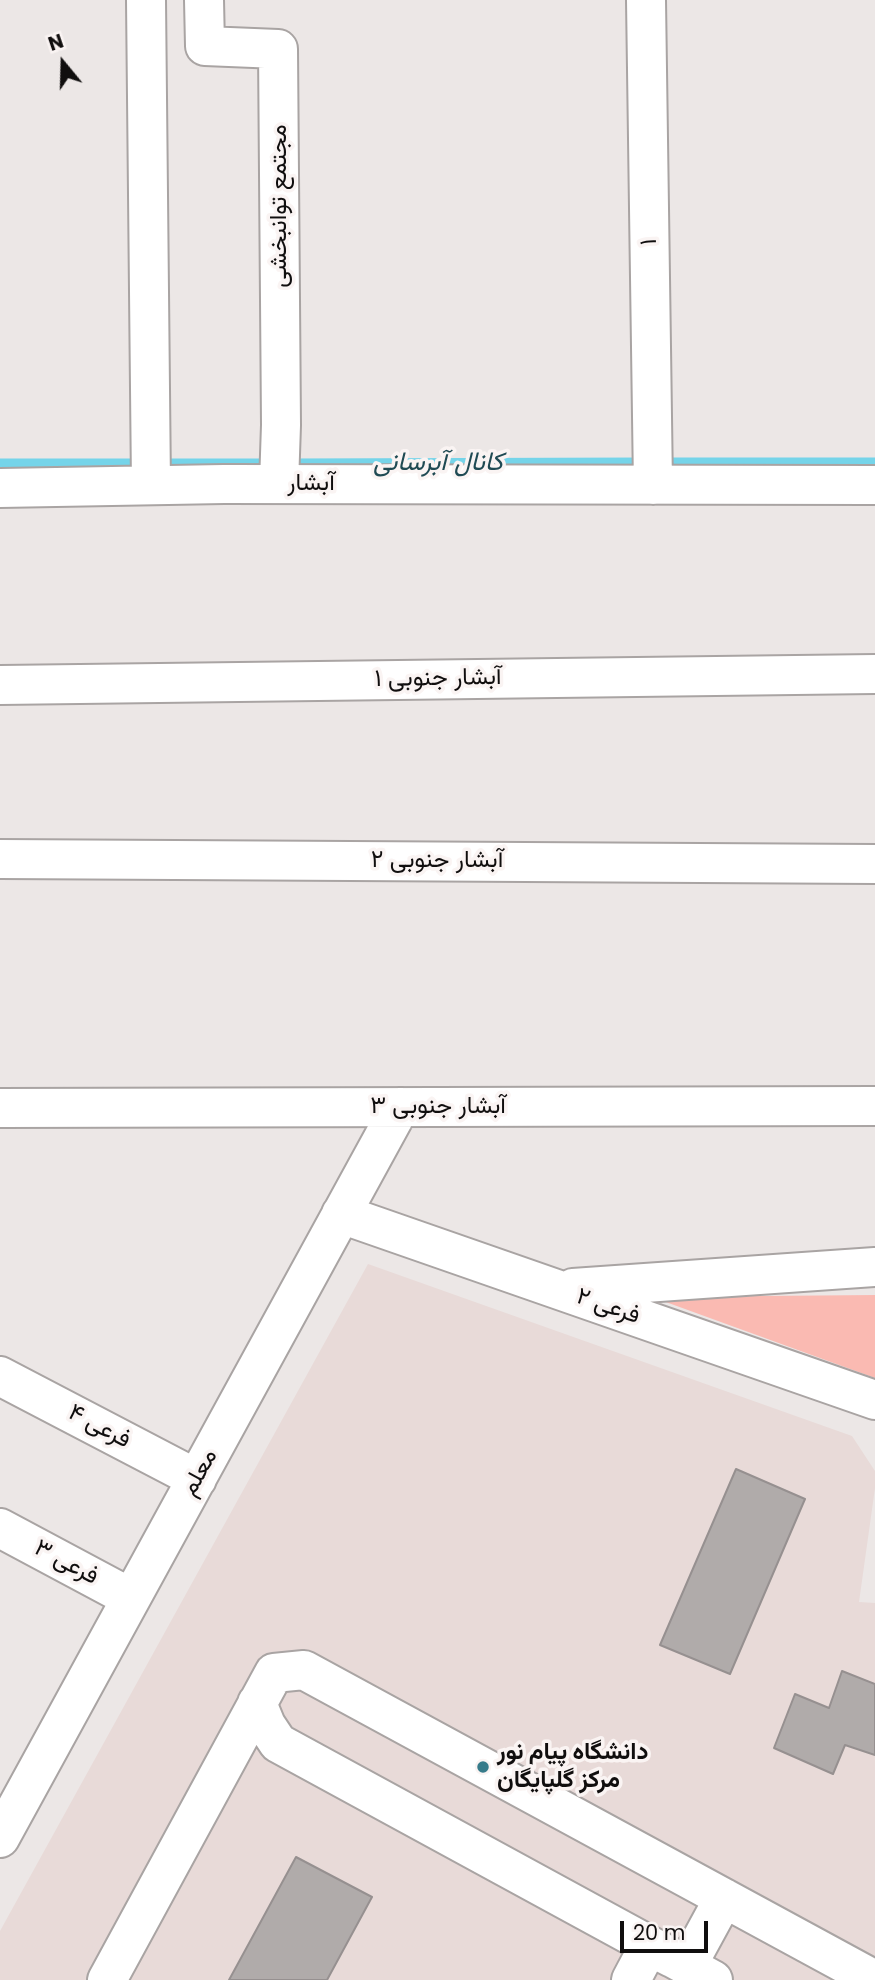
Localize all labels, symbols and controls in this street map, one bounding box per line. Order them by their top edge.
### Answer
north arrow [28,28,98,98]
text: N [45,28,67,58]
street label: مجتمع توانبخشى [266,124,294,288]
street label: ۱ [636,238,664,246]
water label: کانال آبرسانی [373,447,503,479]
street label: آبشار [287,470,335,498]
street label: آبشار جنوبی ۱ [374,663,502,695]
street label: آبشار جنوبی ۲ [371,847,503,875]
street label: آبشار جنوبی ۳ [370,1093,506,1121]
street label: فرعی ۲ [572,1283,644,1331]
street label: فرعی ۴ [63,1399,135,1455]
street label: معلم [175,1444,225,1502]
street label: فرعی ۳ [29,1534,103,1592]
place label: دانشگاه پیام نور مرکز گلپایگان [497,1739,648,1795]
marker: دانشگاه پیام نور مرکز گلپایگان [475,1759,491,1775]
scale bar [623,1906,710,1950]
text: 20 m [633,1918,686,1947]

